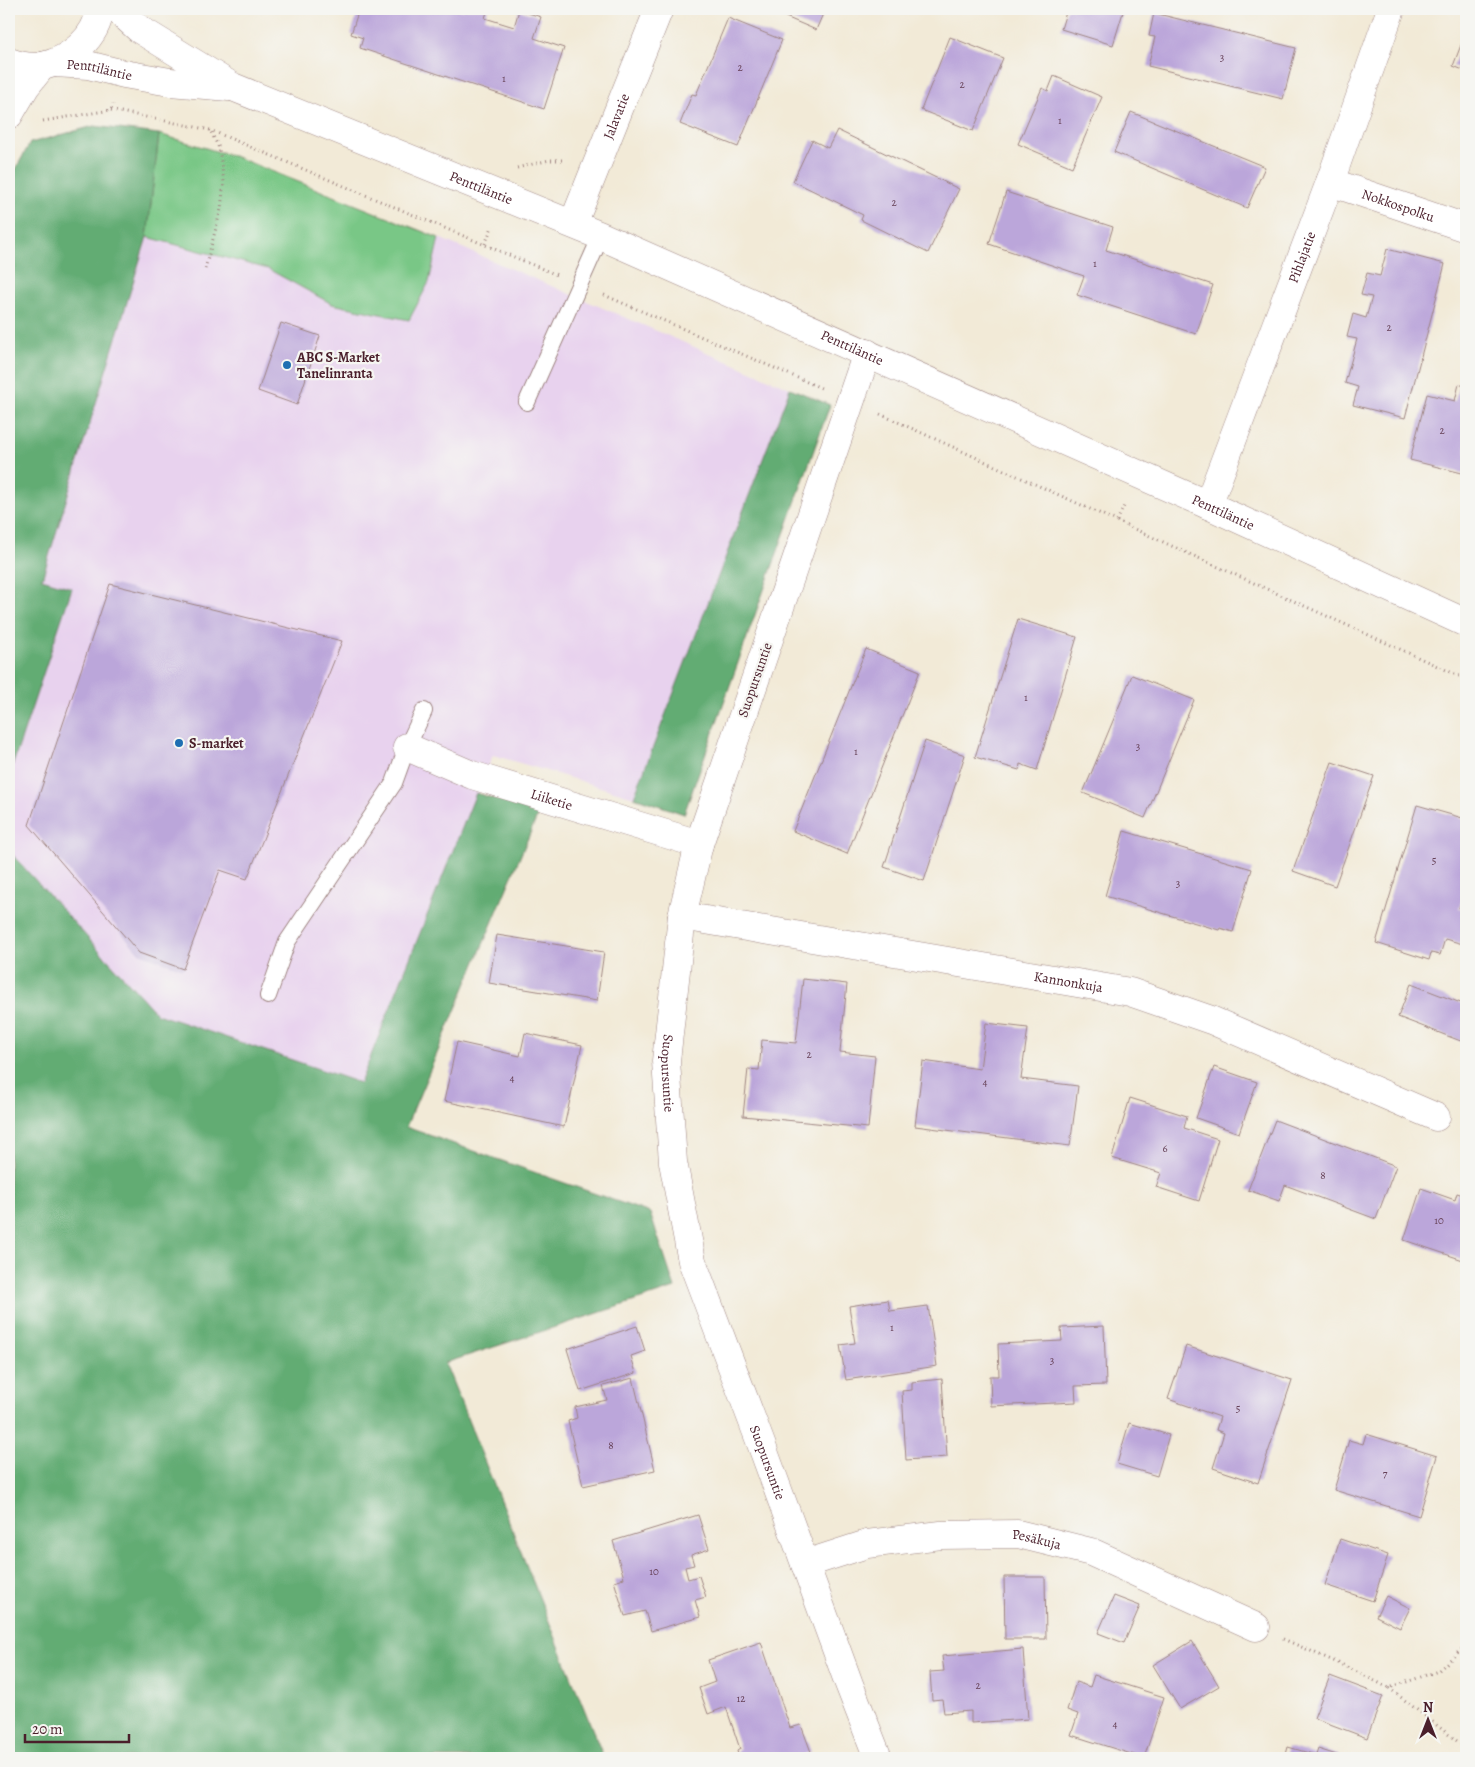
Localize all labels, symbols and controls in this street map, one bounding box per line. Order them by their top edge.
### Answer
house number: 3 [1220,50,1224,65]
street label: Penttiläntie [66,54,134,85]
house number: 2 [737,60,743,75]
house number: 1 [502,71,506,86]
house number: 2 [959,77,965,92]
street label: Jalavatie [598,91,634,142]
house number: 1 [1058,113,1062,128]
street label: Penttiläntie [447,166,516,209]
street label: Nokkospolku [1359,184,1437,226]
house number: 2 [891,195,897,210]
street label: Pihlajatie [1283,229,1320,286]
house number: 1 [1093,256,1097,271]
house number: 2 [1386,320,1392,335]
street label: Penttiläntie [818,325,887,370]
place label: ABC S-Market Tanelinranta [296,348,380,383]
marker: ABC S-Market Tanelinranta [281,359,293,371]
house number: 2 [1439,423,1445,438]
street label: Penttiläntie [1189,490,1258,535]
street label: Suopursuntie [733,640,777,720]
house number: 1 [1024,690,1028,705]
place label: S-market [189,734,244,753]
marker: S-market [173,737,185,749]
house number: 3 [1136,739,1140,754]
house number: 1 [854,744,858,759]
street label: Liiketie [528,784,575,815]
house number: 5 [1432,853,1437,868]
house number: 3 [1176,876,1180,891]
street label: Kannonkuja [1032,966,1105,997]
street label: Suopursuntie [656,1033,679,1113]
house number: 2 [806,1047,812,1062]
house number: 4 [510,1071,515,1086]
house number: 4 [983,1075,988,1090]
house number: 6 [1162,1141,1168,1156]
house number: 8 [1320,1168,1326,1183]
house number: 10 [1434,1213,1444,1228]
house number: 1 [890,1320,894,1335]
house number: 3 [1050,1353,1054,1368]
house number: 5 [1236,1401,1241,1416]
street label: Suopursuntie [745,1422,790,1502]
house number: 8 [608,1438,614,1453]
house number: 7 [1383,1466,1388,1481]
street label: Pesäkuja [1012,1524,1064,1554]
house number: 10 [649,1564,659,1579]
house number: 2 [975,1678,981,1693]
house number: 12 [737,1691,746,1706]
north arrow [1402,1694,1452,1744]
text: N [1423,1698,1433,1717]
scale bar [25,1712,129,1744]
house number: 4 [1113,1717,1118,1732]
text: 20 m [32,1719,63,1739]

